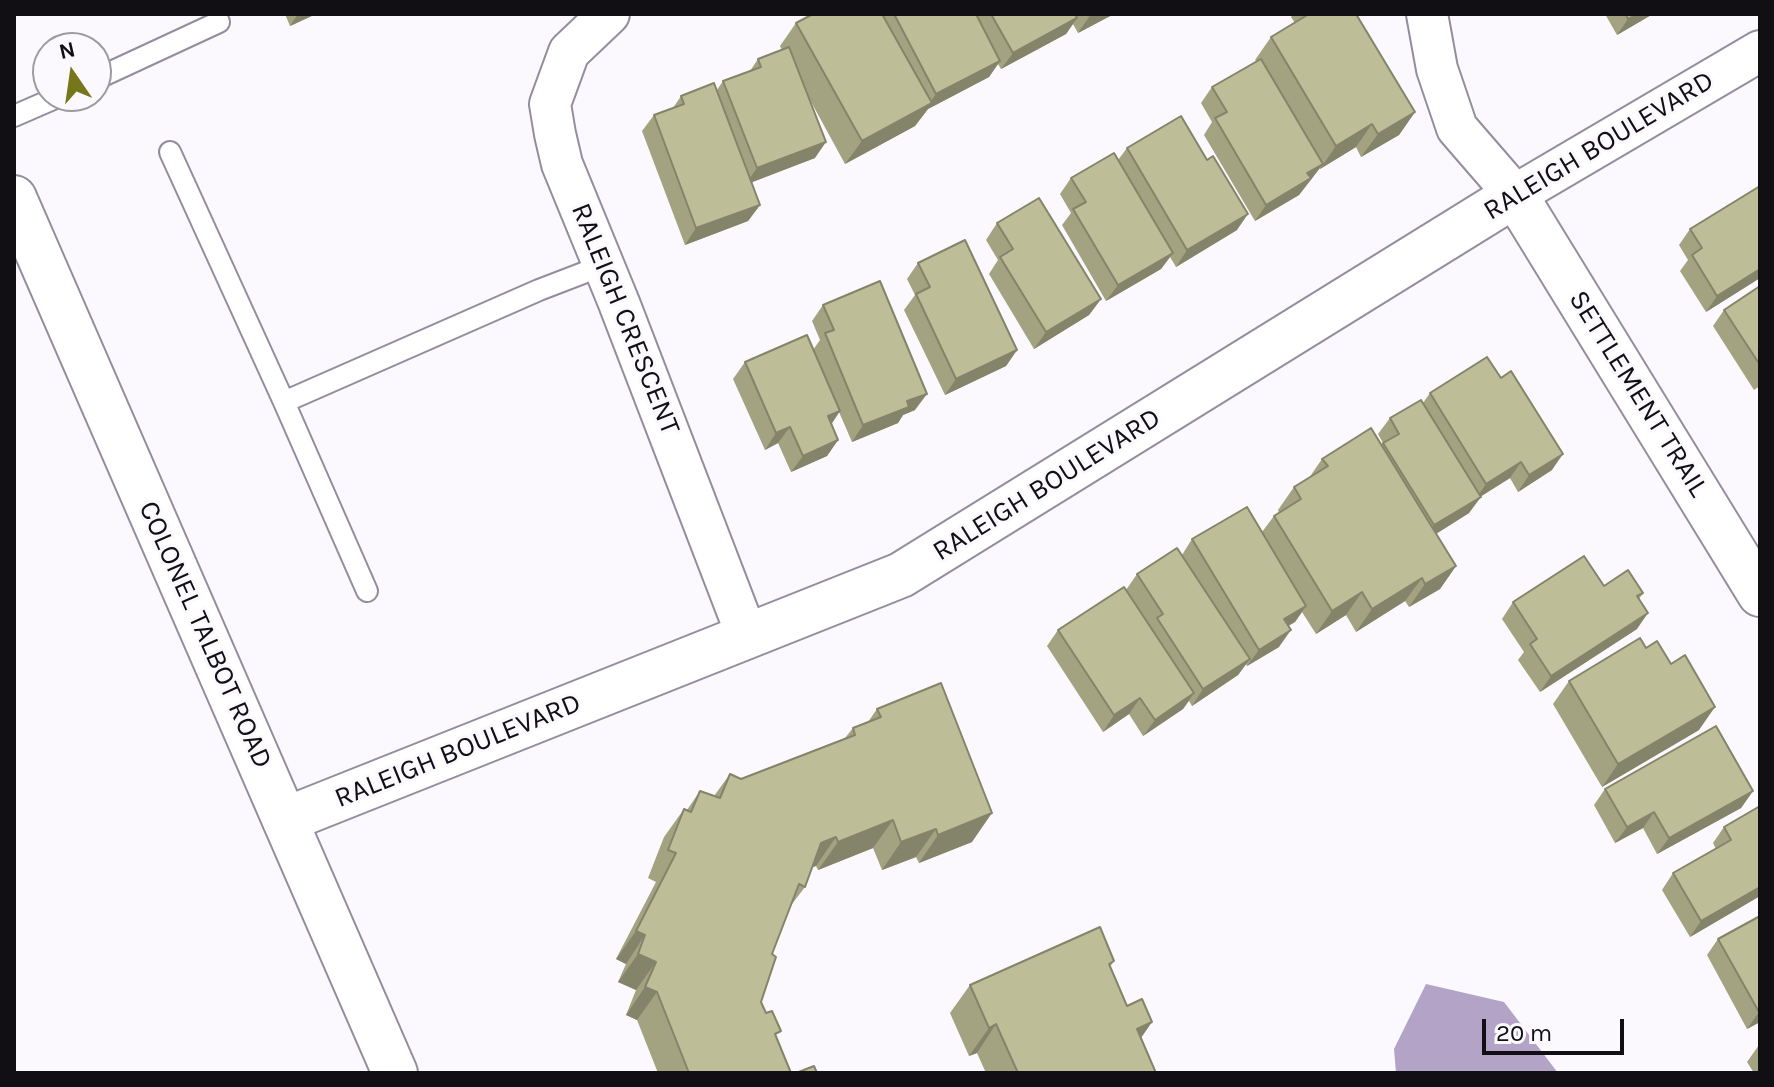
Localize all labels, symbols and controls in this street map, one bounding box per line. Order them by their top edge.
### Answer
north arrow [32,32,112,112]
text: N [56,36,78,65]
street label: RALEIGH BOULEVARD [1478,64,1720,228]
street label: RALEIGH CRESCENT [563,199,687,439]
street label: SETTLEMENT TRAIL [1561,285,1715,503]
street label: RALEIGH BOULEVARD [927,401,1167,569]
street label: COLONEL TALBOT ROAD [131,496,279,774]
street label: RALEIGH BOULEVARD [330,686,586,816]
scale bar [1486,1003,1628,1053]
text: 20 m [1496,1019,1552,1047]

